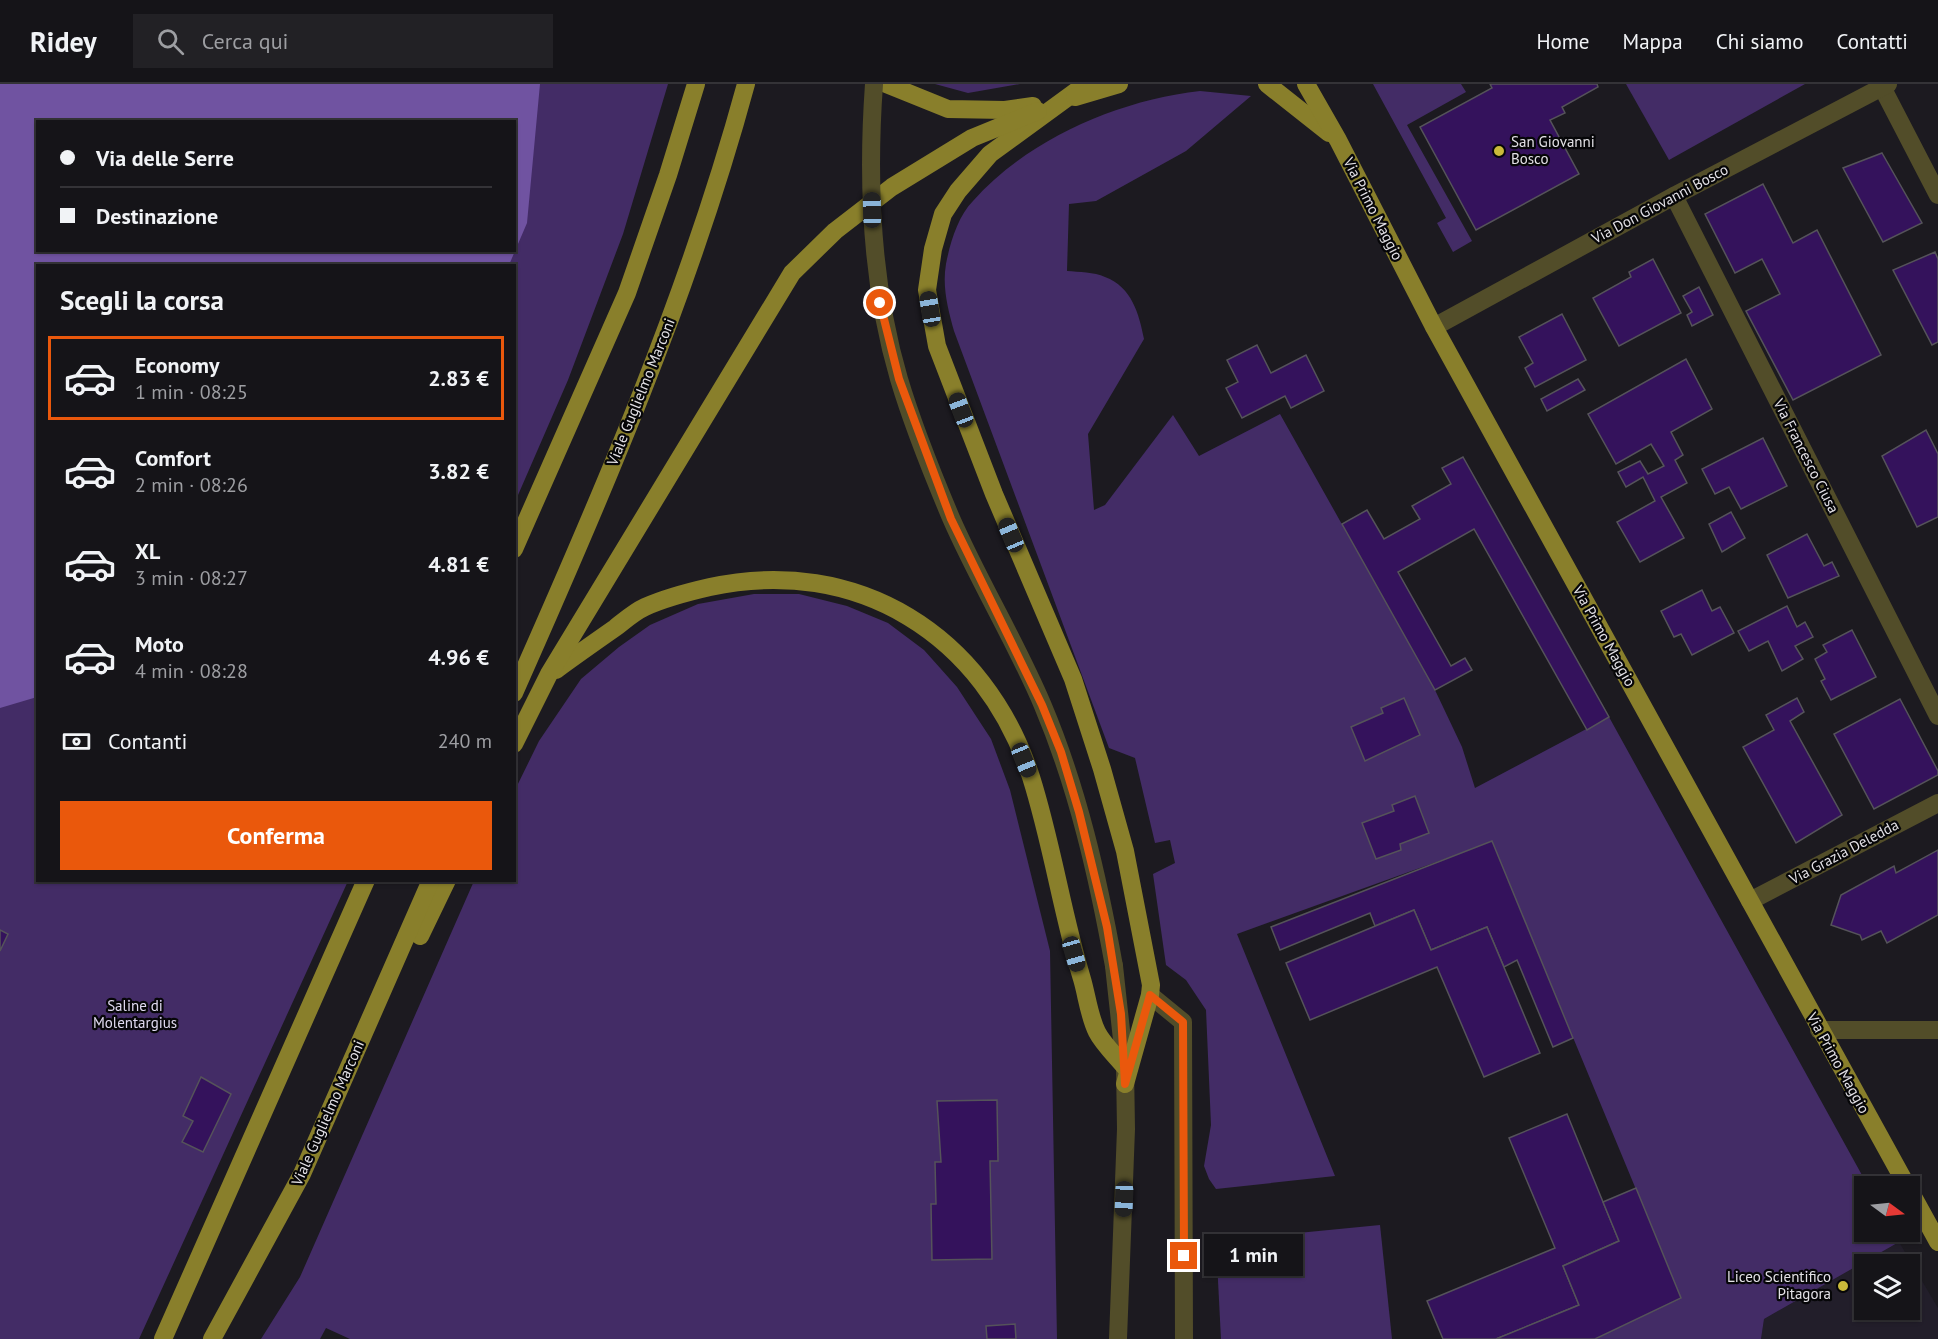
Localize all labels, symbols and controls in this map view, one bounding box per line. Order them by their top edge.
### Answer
search box [133,14,553,68]
text: Ridey [30,23,97,60]
icon: search [154,25,187,58]
text: Cerca qui [202,27,288,55]
text: Home [1536,28,1590,55]
text: Mappa [1623,28,1683,55]
text: Chi siamo [1716,28,1804,55]
text: Contatti [1837,28,1908,55]
place label: San Giovanni Bosco [1511,132,1595,168]
text: Via delle Serre [96,144,234,172]
marker: San Giovanni Bosco [1492,144,1506,158]
street label: Via Primo Maggio [1339,153,1407,263]
street label: Via Don Giovanni Bosco [1587,160,1731,248]
car [863,192,881,228]
text: Destinazione [96,202,218,230]
text: Scegli la corsa [60,283,224,317]
route start [866,289,893,316]
car [918,290,942,328]
street label: Viale Guglielmo Marconi [602,315,679,469]
icon: car [63,351,117,405]
text: Economy [135,351,219,379]
text: 2.83 € [428,364,489,392]
text: 1 min · 08:25 [135,379,248,405]
car [946,390,976,430]
street label: Via Francesco Ciusa [1769,395,1843,516]
icon: car [63,444,117,498]
text: Comfort [135,444,211,472]
text: 3.82 € [428,457,489,485]
text: 2 min · 08:26 [135,472,248,498]
car [996,515,1026,555]
icon: car [63,537,117,591]
text: XL [135,537,160,565]
text: 4.81 € [428,550,489,578]
text: 3 min · 08:27 [135,565,248,591]
street label: Via Primo Maggio [1568,581,1640,690]
icon: car [63,630,117,684]
text: Moto [135,630,184,658]
text: 4.96 € [428,643,489,671]
text: 4 min · 08:28 [135,658,248,684]
icon: cash [60,725,93,758]
text: Contanti [108,727,187,755]
text: 240 m [438,728,492,754]
car [1009,740,1039,780]
button: Conferma [60,801,492,870]
street label: Via Grazia Deledda [1785,815,1902,889]
car [1060,934,1088,974]
park label: Saline di Molentargius [93,996,177,1032]
street label: Via Primo Maggio [1802,1008,1874,1117]
street label: Viale Guglielmo Marconi [287,1037,368,1189]
north arrow [1854,1176,1920,1242]
map controls [1854,1176,1920,1320]
car [1114,1181,1134,1217]
callout: 1 min [1205,1235,1304,1277]
route end [1170,1242,1197,1269]
text: 1 min [1229,1242,1278,1268]
button: layers [1854,1254,1920,1320]
place label: Liceo Scientifico Pitagora [1727,1267,1831,1303]
marker: Liceo Scientifico Pitagora [1836,1279,1850,1293]

